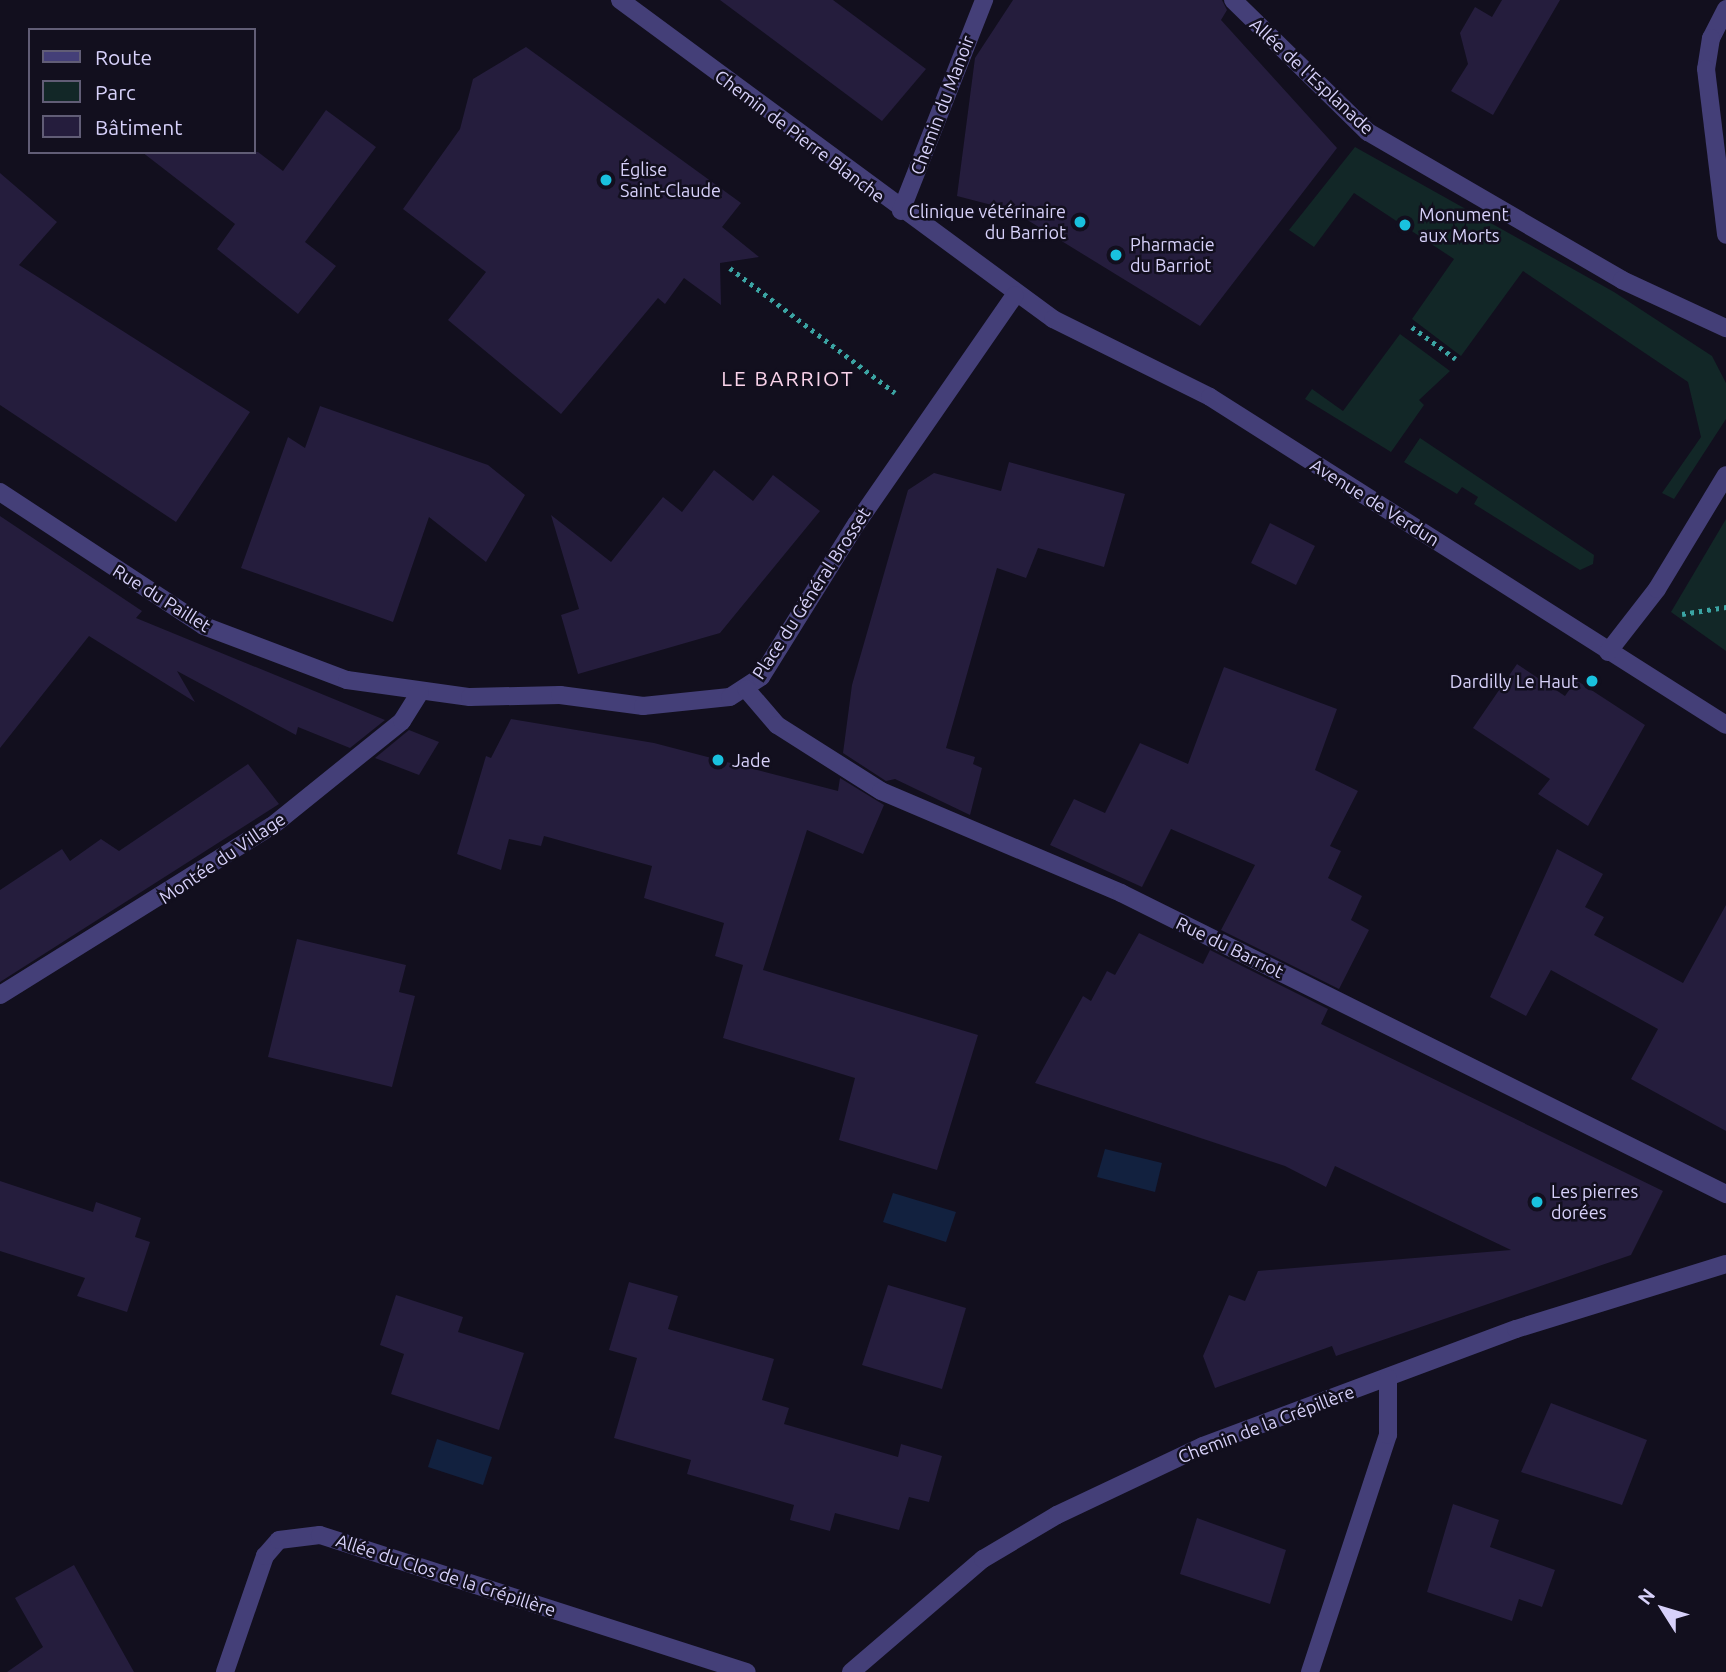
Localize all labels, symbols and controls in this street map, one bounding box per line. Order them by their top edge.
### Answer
street label: Allée de l'Esplanade [1246,13,1378,139]
legend [28,28,256,154]
street label: Chemin du Manoir [906,32,978,178]
text: Route [95,45,152,69]
street label: Chemin de Pierre Blanche [711,65,889,207]
text: Parc [95,80,136,104]
text: Bâtiment [95,115,182,139]
place label: Église Saint-Claude [620,159,721,202]
marker: Église Saint-Claude [598,172,614,188]
place label: Clinique vétérinaire du Barriot [909,201,1066,244]
place label: Monument aux Morts [1419,204,1509,246]
marker: Clinique vétérinaire du Barriot [1072,214,1088,230]
marker: Monument aux Morts [1397,217,1413,233]
place label: Pharmacie du Barriot [1130,234,1215,276]
marker: Pharmacie du Barriot [1108,247,1124,263]
district label: LE BARRIOT [723,365,853,391]
street label: Avenue de Verdun [1307,454,1443,550]
street label: Place du Général Brosset [747,503,875,683]
street label: Rue du Paillet [109,559,215,637]
place label: Dardilly Le Haut [1450,670,1578,692]
marker: Dardilly Le Haut [1584,673,1600,689]
place label: Jade [732,749,771,771]
marker: Jade [710,752,726,768]
street label: Montée du Village [155,808,289,908]
street label: Rue du Barriot [1173,912,1287,982]
place label: Les pierres dorées [1551,1181,1638,1224]
marker: Les pierres dorées [1529,1194,1545,1210]
street label: Chemin de la Crépillère [1175,1380,1357,1468]
street label: Allée du Clos de la Crépillère [333,1529,559,1621]
north arrow [1628,1574,1698,1644]
text: N [1633,1584,1659,1609]

